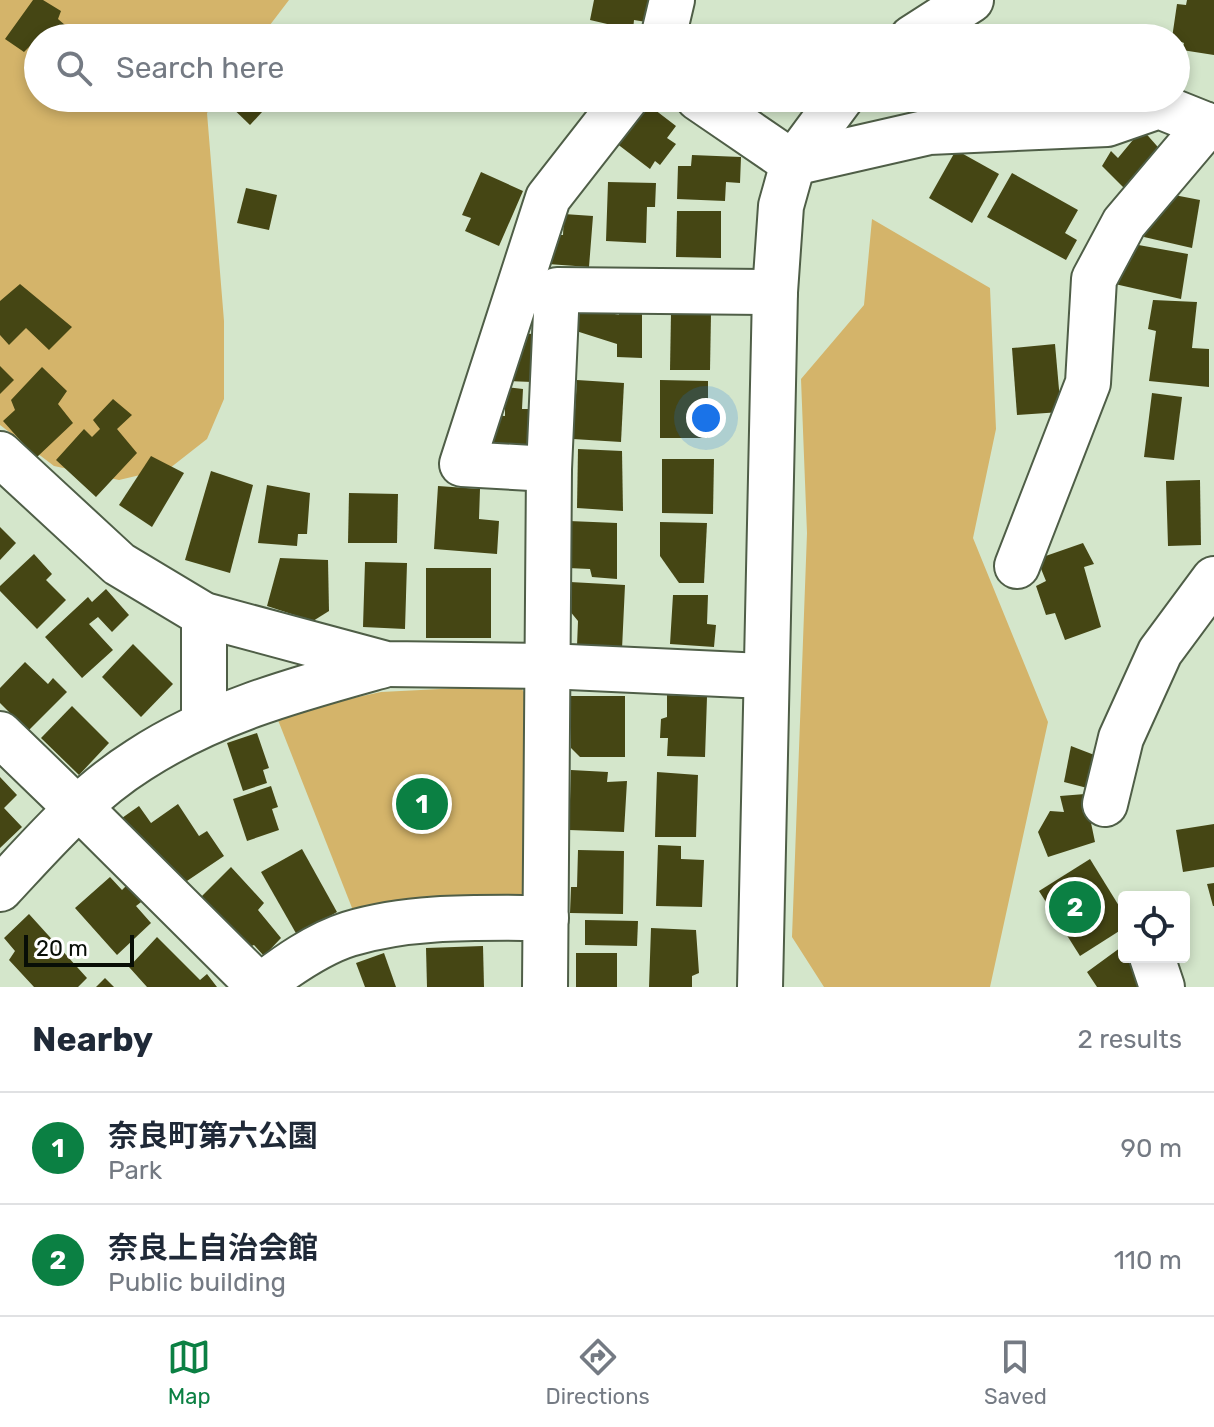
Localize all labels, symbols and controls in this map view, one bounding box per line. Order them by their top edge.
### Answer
search box [24,24,1190,112]
icon: search [52,46,96,90]
text: Search here [116,50,284,86]
your location [686,398,726,438]
pin: 1 [396,774,448,834]
pin: 2 [1049,877,1101,937]
map controls [1118,891,1190,963]
button: locate [1118,891,1190,963]
scale bar [24,931,134,967]
text: 20 m [36,935,88,962]
text: Nearby [32,1019,153,1060]
text: 2 results [1078,1024,1182,1055]
text: 奈良町第六公園 [108,1118,318,1154]
text: 1 [52,1133,64,1164]
text: 90 m [1121,1133,1182,1164]
text: Park [108,1155,162,1186]
text: 奈良上自治会館 [108,1230,318,1266]
text: 2 [50,1245,66,1276]
text: 110 m [1114,1245,1182,1276]
text: Public building [108,1267,286,1298]
tab: Map [167,1335,211,1410]
tab: Directions [545,1335,650,1410]
tab: Saved [984,1335,1047,1410]

